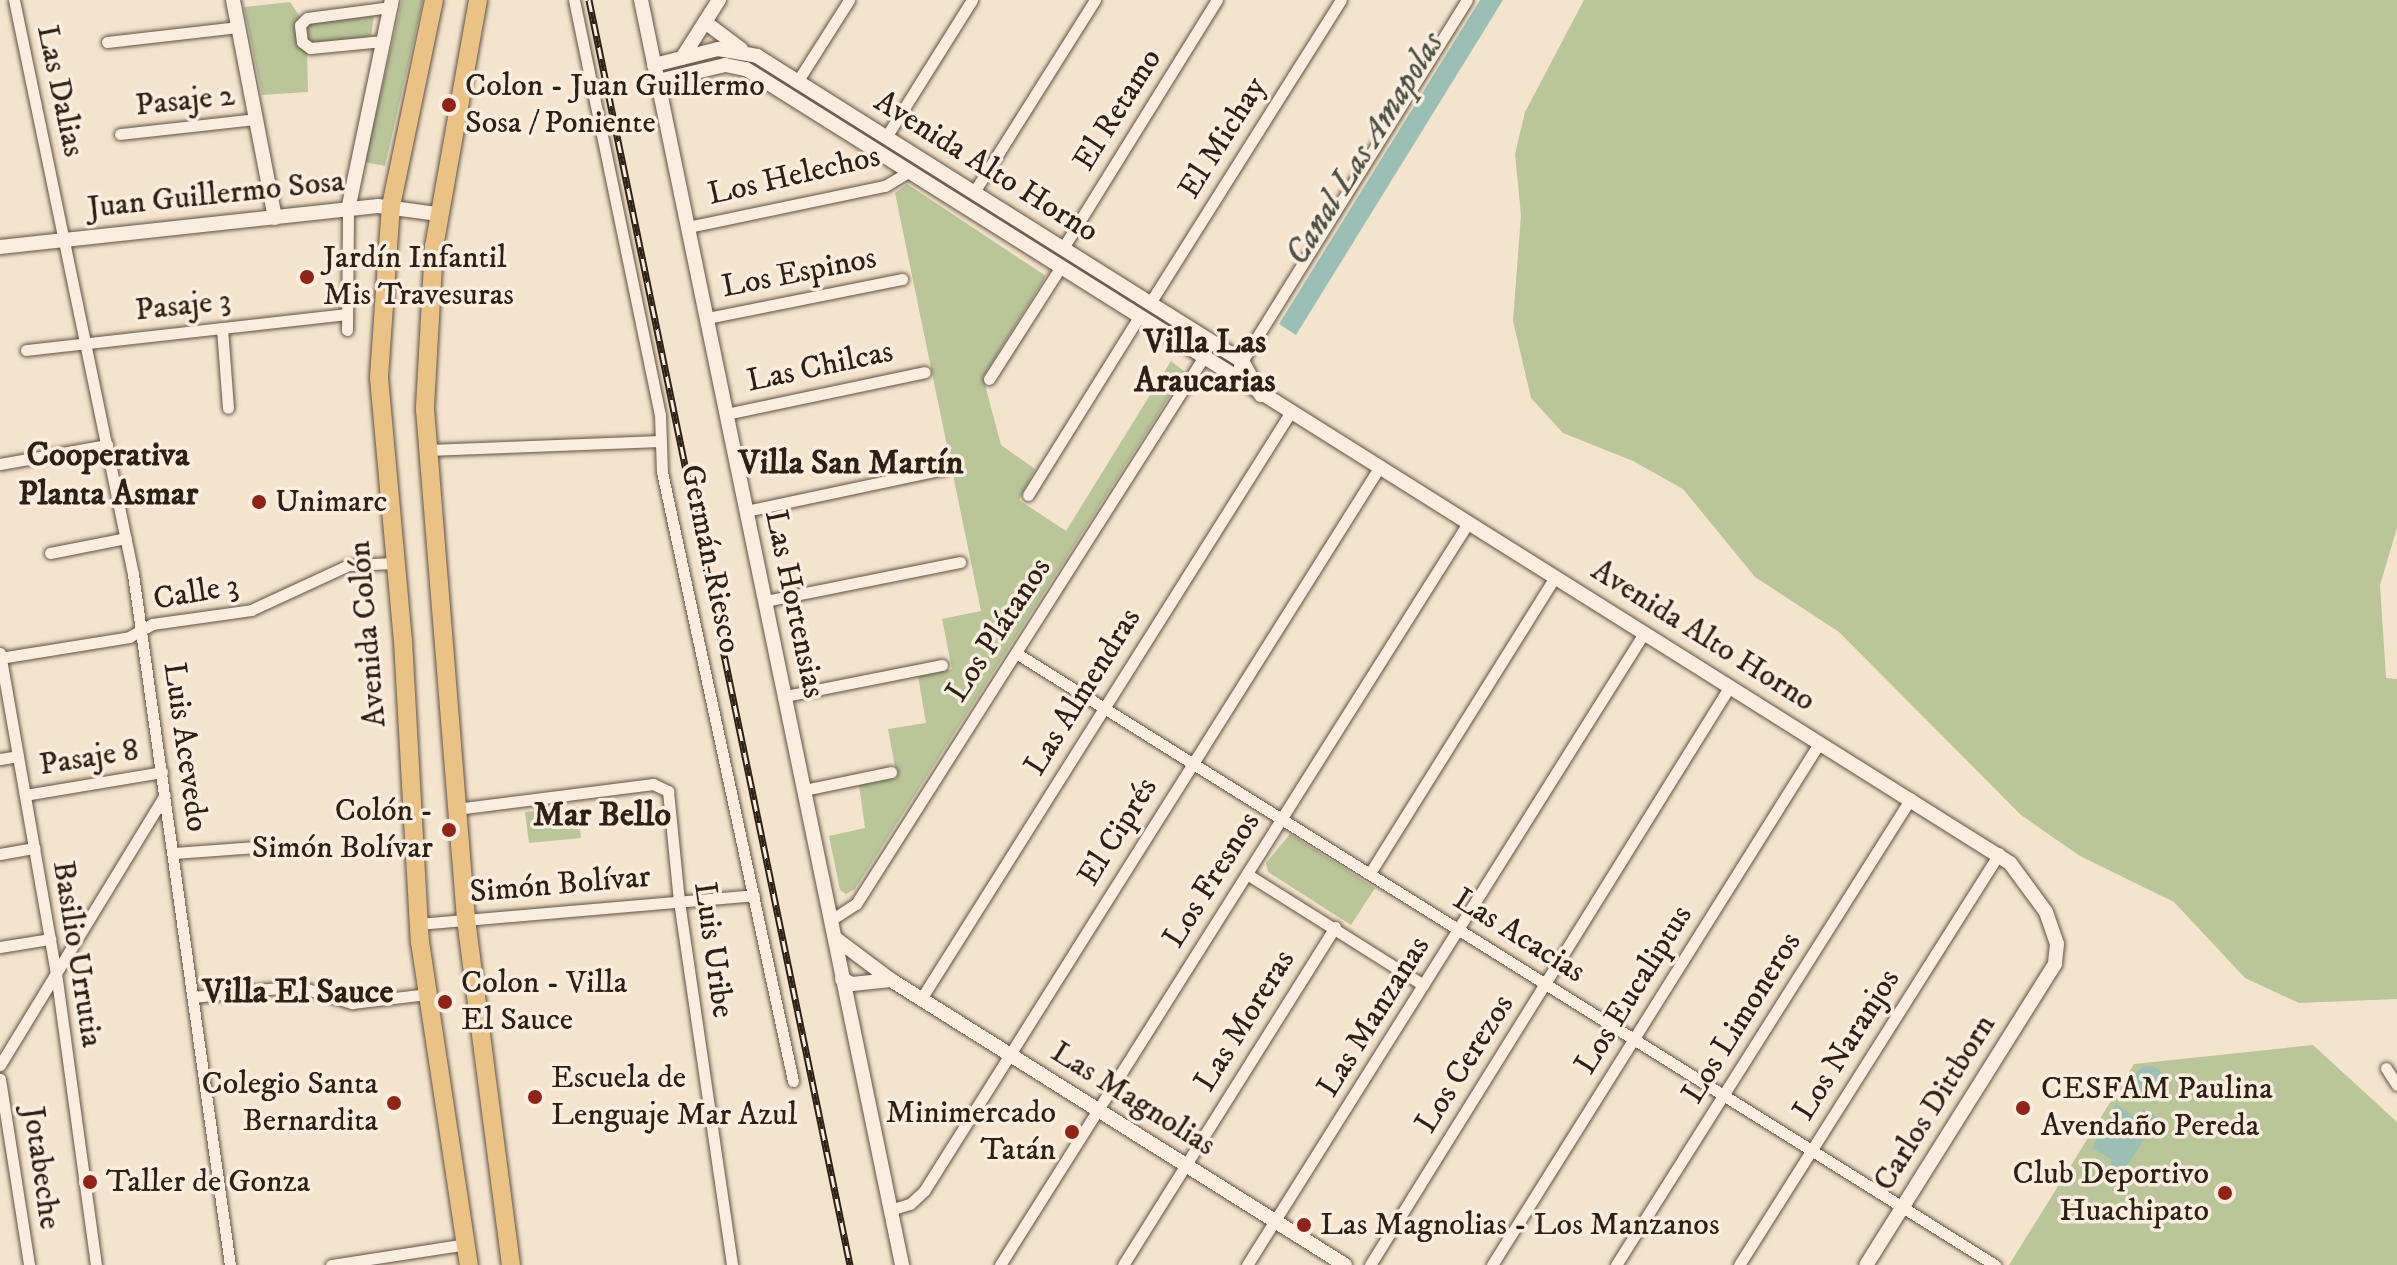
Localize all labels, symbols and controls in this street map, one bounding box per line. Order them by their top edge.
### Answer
street label: Las Dalias [27,22,93,160]
water label: Canal Las Amapolas [1277,25,1453,273]
street label: El Retamo [1065,42,1171,178]
place label: Colon - Juan Guillermo Sosa / Poniente [465,68,765,143]
street label: El Michay [1171,70,1275,206]
street label: Pasaje 2 [133,77,237,125]
street label: Avenida Alto Horno [867,83,1105,251]
marker: Colon - Juan Guillermo Sosa / Poniente [440,96,458,114]
street label: Los Helechos [704,138,884,214]
street label: Juan Guillermo Sosa [86,162,346,228]
street label: Los Espinos [718,239,880,307]
place label: Jardín Infantil Mis Travesuras [323,240,514,315]
marker: Jardín Infantil Mis Travesuras [298,268,316,286]
street label: Pasaje 3 [133,282,233,330]
district label: Villa Las Araucarias [1134,322,1276,402]
street label: Las Chilcas [744,333,896,401]
district label: Cooperativa Planta Asmar [18,435,198,514]
district label: Villa San Martín [738,444,964,484]
street label: Germán Riesco [671,461,749,657]
place label: Unimarc [275,483,387,521]
marker: Unimarc [250,493,268,511]
street label: Las Hortensias [755,506,833,702]
street label: Avenida Colón [341,539,395,729]
street label: Los Plátanos [938,551,1060,709]
street label: Avenida Alto Horno [1584,552,1822,720]
street label: Calle 3 [150,567,242,619]
street label: Las Almendras [1016,601,1150,783]
street label: Luis Acevedo [154,660,216,834]
street label: Pasaje 8 [36,731,142,785]
street label: El Ciprés [1070,771,1166,893]
place label: Colón - Simón Bolívar [252,793,433,868]
district label: Mar Bello [533,796,671,836]
street label: Los Fresnos [1155,805,1269,955]
marker: Colón - Simón Bolívar [440,821,458,839]
street label: Basilio Urrutia [43,858,111,1050]
street label: Simón Bolívar [468,858,652,912]
street label: Luis Uribe [684,880,742,1020]
street label: Las Acacias [1446,880,1592,992]
street label: Los Eucaliptus [1567,898,1701,1082]
street label: Los Limoneros [1674,925,1810,1111]
street label: Las Manzanas [1309,930,1439,1104]
street label: Las Moreras [1186,943,1304,1099]
street label: Los Naranjos [1785,962,1909,1128]
place label: Colon - Villa El Sauce [461,965,627,1040]
district label: Villa El Sauce [202,973,394,1013]
street label: Los Cerezos [1407,988,1523,1140]
marker: Colon - Villa El Sauce [436,993,454,1011]
street label: Carlos Dittborn [1866,1008,2004,1198]
street label: Las Magnolias [1044,1033,1222,1165]
place label: Escuela de Lenguaje Mar Azul [551,1060,797,1135]
place label: Colegio Santa Bernardita [202,1066,378,1141]
place label: CESFAM Paulina Avendaño Pereda [2041,1071,2273,1146]
marker: Escuela de Lenguaje Mar Azul [526,1088,544,1106]
marker: Colegio Santa Bernardita [385,1094,403,1112]
place label: Minimercado Tatán [886,1095,1056,1170]
marker: CESFAM Paulina Avendaño Pereda [2012,1097,2034,1119]
street label: Jotabeche [13,1104,69,1232]
marker: Minimercado Tatán [1063,1123,1081,1141]
place label: Club Deportivo Huachipato [2012,1156,2209,1231]
place label: Taller de Gonza [106,1163,310,1201]
marker: Taller de Gonza [81,1173,99,1191]
marker: Club Deportivo Huachipato [2216,1184,2234,1202]
place label: Las Magnolias - Los Manzanos [1320,1206,1720,1244]
marker: Las Magnolias - Los Manzanos [1295,1216,1313,1234]

